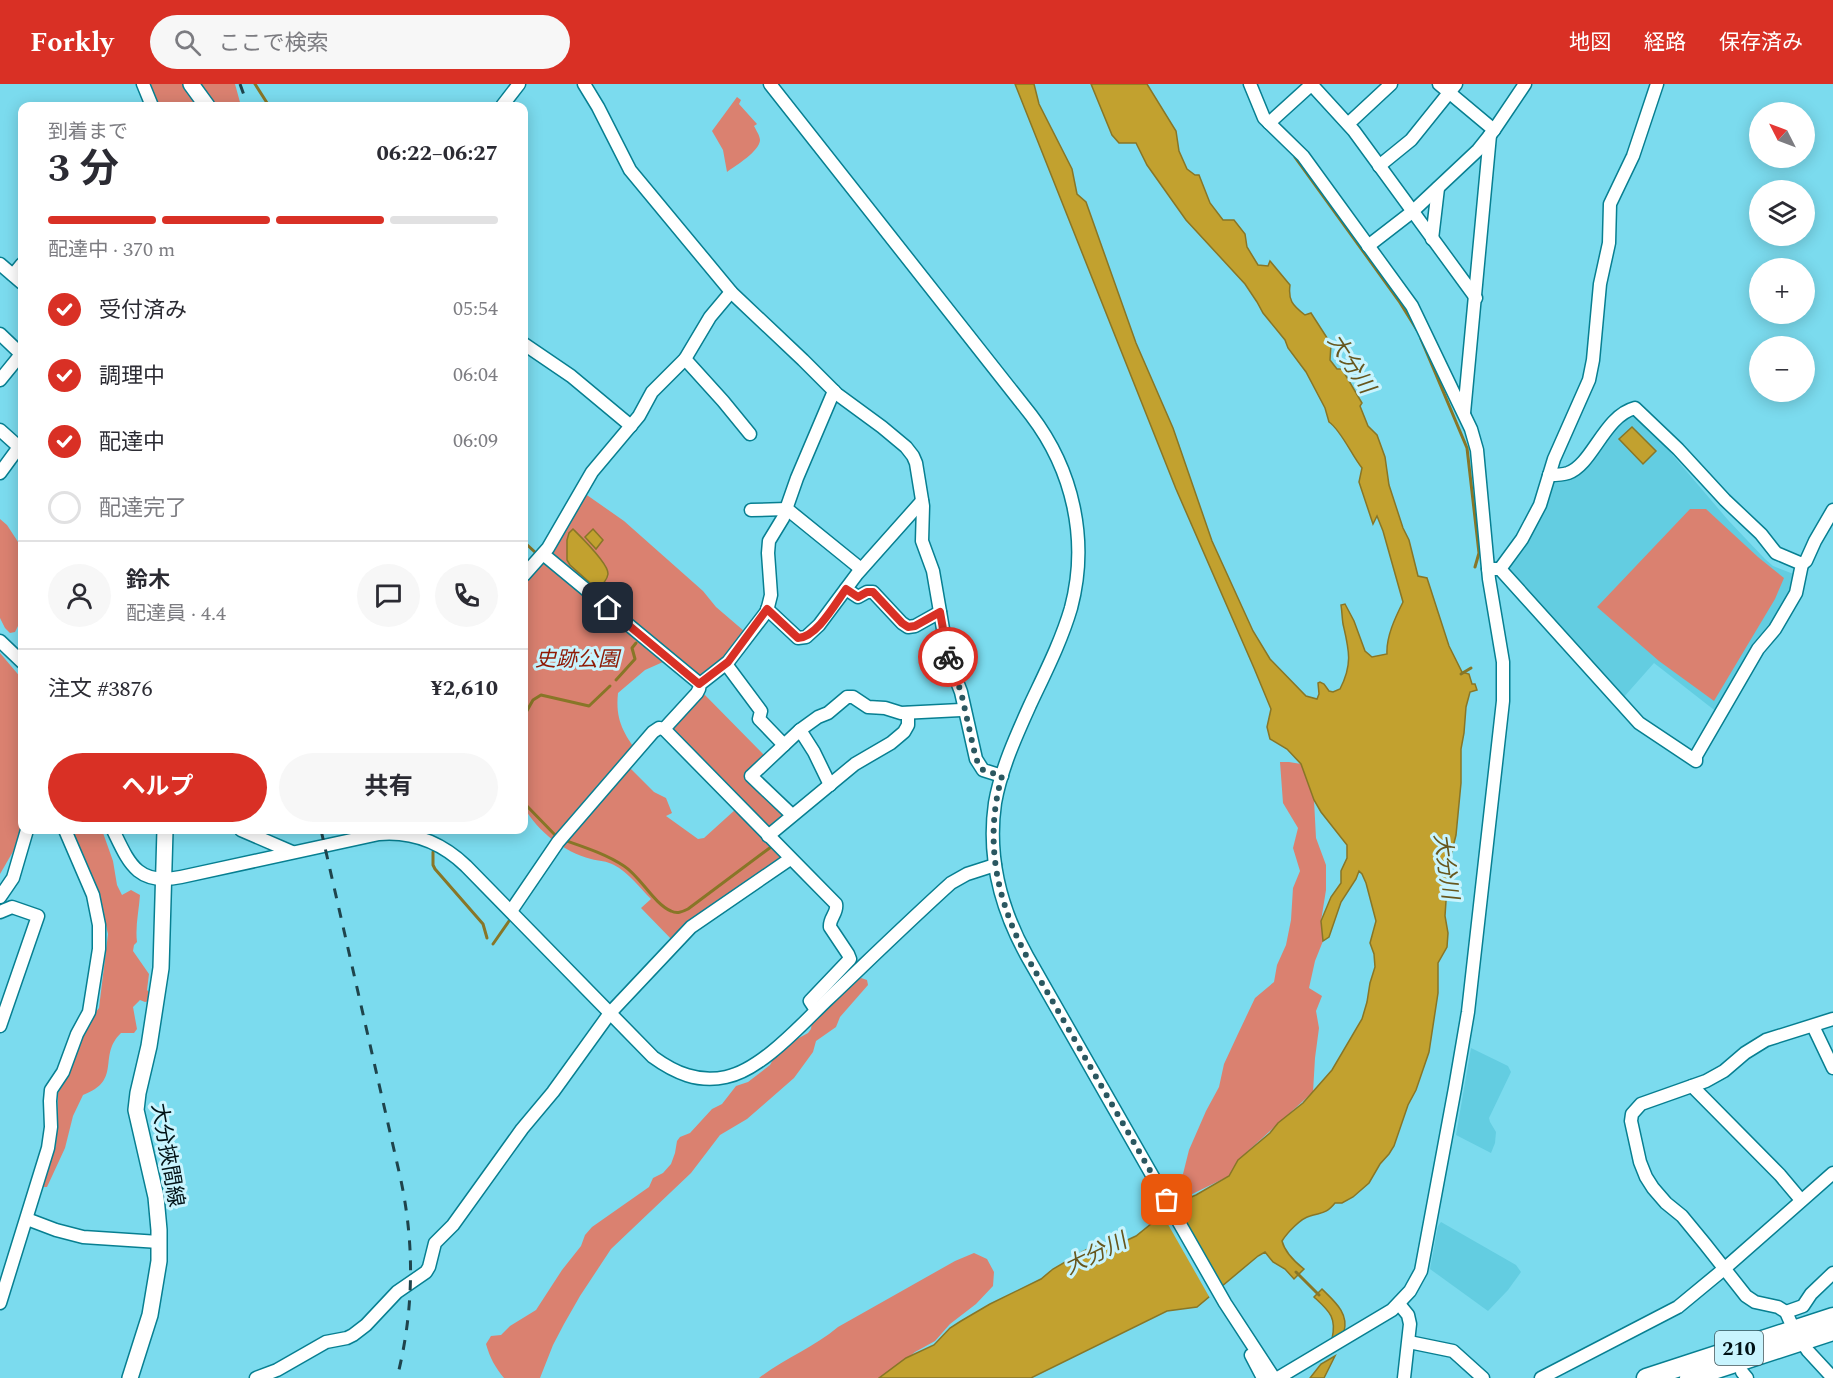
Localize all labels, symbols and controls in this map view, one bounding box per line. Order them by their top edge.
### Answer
search box [150,15,570,69]
text: Forkly [30,21,114,64]
icon: search [171,26,204,59]
text: ここで検索 [219,27,329,60]
text: 地図 [1569,27,1611,59]
text: 経路 [1644,27,1686,59]
text: 保存済み [1719,27,1803,59]
north arrow [1749,102,1815,168]
map controls [1749,102,1815,402]
text: 到着まで [48,117,128,147]
text: 06:22–06:27 [376,137,498,170]
text: 3 分 [48,140,119,199]
button: layers [1749,180,1815,246]
text: 配達中 · 370 m [48,235,175,265]
button: + [1749,258,1815,324]
icon: check [48,293,81,326]
text: 受付済み [99,294,187,327]
text: 05:54 [453,294,498,324]
water label: 大分川 [1319,327,1384,402]
button: − [1749,336,1815,402]
icon: check [48,359,81,392]
text: 調理中 [99,360,165,393]
text: 06:04 [453,360,498,390]
icon: check [48,425,81,458]
text: 配達中 [99,426,165,459]
text: 06:09 [453,426,498,456]
text: 配達完了 [99,492,187,525]
button: person [48,564,111,627]
text: 鈴木 [126,564,170,597]
button: chat [357,564,420,627]
button: phone [435,564,498,627]
pin [582,582,633,633]
icon: home [591,591,624,624]
text: 配達員 · 4.4 [126,599,226,629]
courier [918,627,978,687]
icon: bike [932,641,965,674]
park label: 史跡公園 [535,644,622,676]
text: ¥2,610 [430,672,498,705]
text: 注文 #3876 [48,673,153,706]
button: ヘルプ [48,753,267,822]
button: 共有 [279,753,498,822]
water label: 大分川 [1425,831,1467,903]
street label: 大分挾間線 [142,1101,192,1210]
pin [1141,1174,1192,1225]
icon: bag [1150,1183,1183,1216]
water label: 大分川 [1059,1224,1134,1284]
road number: 210 [1715,1331,1763,1365]

